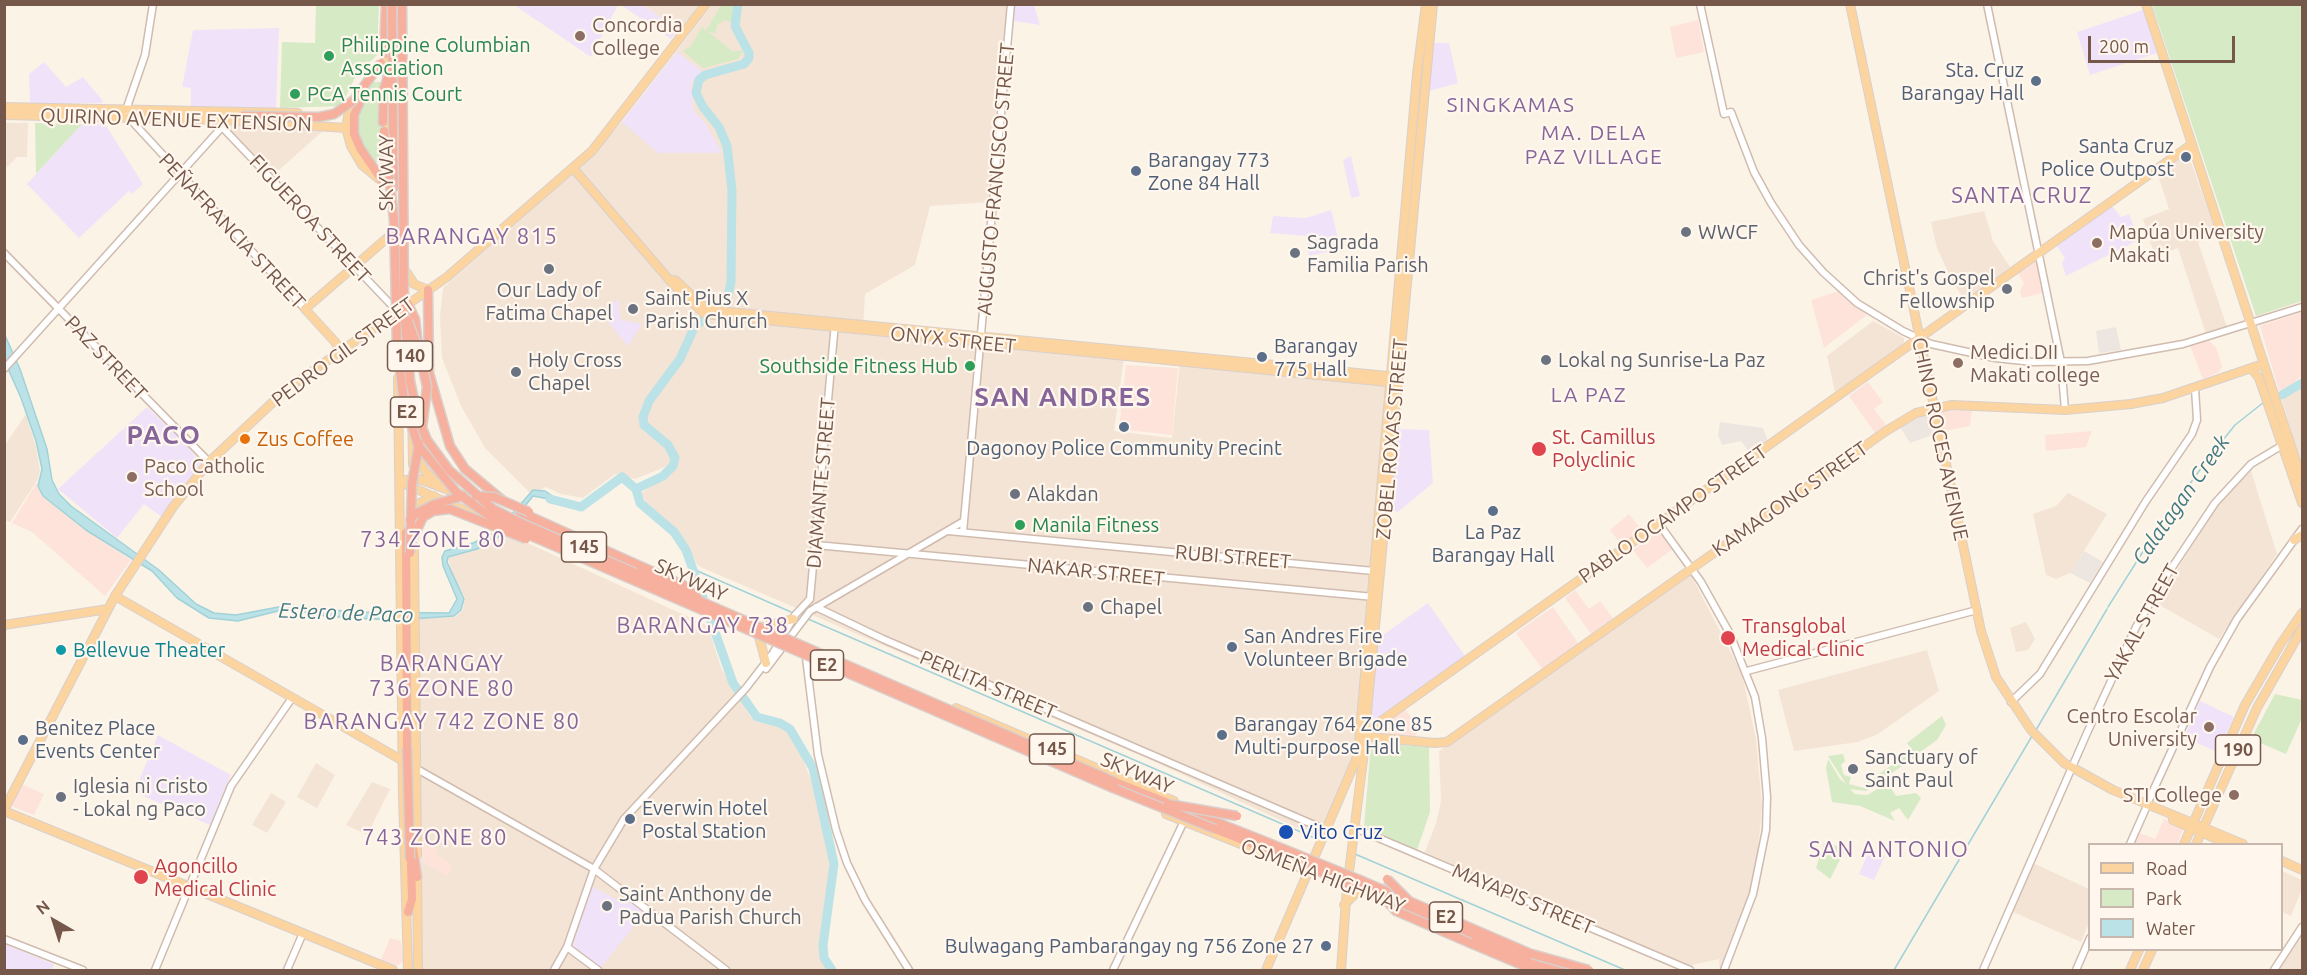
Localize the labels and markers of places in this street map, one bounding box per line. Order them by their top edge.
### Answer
place label: Concordia College [592,13,683,60]
marker: Concordia College [573,29,587,43]
place label: Philippine Columbian Association [341,33,531,80]
marker: Philippine Columbian Association [322,49,336,63]
place label: Sta. Cruz Barangay Hall [1901,58,2024,105]
marker: Sta. Cruz Barangay Hall [2029,74,2043,88]
place label: PCA Tennis Court [307,82,462,106]
marker: PCA Tennis Court [288,87,302,101]
place label: Santa Cruz Police Outpost [2041,134,2174,181]
place label: Barangay 773 Zone 84 Hall [1148,148,1270,195]
marker: Santa Cruz Police Outpost [2179,150,2193,164]
marker: Barangay 773 Zone 84 Hall [1129,164,1143,178]
place label: WWCF [1698,220,1758,244]
place label: Mapúa University Makati [2109,220,2264,267]
marker: WWCF [1679,225,1693,239]
place label: Sagrada Familia Parish [1307,230,1429,277]
marker: Mapúa University Makati [2090,236,2104,250]
marker: Sagrada Familia Parish [1288,246,1302,260]
marker: Our Lady of Fatima Chapel [542,262,556,276]
place label: Christ's Gospel Fellowship [1863,266,1995,313]
place label: Our Lady of Fatima Chapel [486,278,612,325]
marker: Christ's Gospel Fellowship [2000,282,2014,296]
place label: Saint Pius X Parish Church [645,286,768,333]
marker: Saint Pius X Parish Church [626,302,640,316]
place label: Barangay 775 Hall [1274,334,1358,381]
place label: Medici DII Makati college [1970,340,2100,387]
place label: Holy Cross Chapel [528,348,622,395]
place label: Lokal ng Sunrise-La Paz [1558,348,1765,372]
marker: Barangay 775 Hall [1255,350,1269,364]
marker: Lokal ng Sunrise-La Paz [1539,353,1553,367]
place label: Southside Fitness Hub [760,354,958,378]
marker: Medici DII Makati college [1951,356,1965,370]
marker: Southside Fitness Hub [963,359,977,373]
marker: Holy Cross Chapel [509,365,523,379]
marker: Dagonoy Police Community Precint [1117,420,1131,434]
place label: St. Camillus Polyclinic [1552,425,1655,472]
place label: Zus Coffee [257,427,354,451]
marker: Zus Coffee [238,432,252,446]
place label: Dagonoy Police Community Precint [966,436,1282,460]
marker: St. Camillus Polyclinic [1530,440,1548,458]
place label: Paco Catholic School [144,454,265,501]
marker: Paco Catholic School [125,470,139,484]
place label: Alakdan [1027,482,1099,506]
marker: Alakdan [1008,487,1022,501]
marker: La Paz Barangay Hall [1486,504,1500,518]
place label: Manila Fitness [1032,513,1159,537]
marker: Manila Fitness [1013,518,1027,532]
place label: La Paz Barangay Hall [1432,520,1554,567]
place label: Chapel [1100,595,1162,619]
marker: Chapel [1081,600,1095,614]
place label: Transglobal Medical Clinic [1742,614,1864,661]
place label: San Andres Fire Volunteer Brigade [1244,624,1407,671]
marker: Transglobal Medical Clinic [1719,629,1737,647]
place label: Bellevue Theater [73,638,225,662]
marker: San Andres Fire Volunteer Brigade [1225,640,1239,654]
marker: Bellevue Theater [54,643,68,657]
place label: Centro Escolar University [2067,704,2197,751]
place label: Barangay 764 Zone 85 Multi-purpose Hall [1234,712,1433,759]
place label: Benitez Place Events Center [35,716,160,763]
marker: Centro Escolar University [2202,720,2216,734]
marker: Barangay 764 Zone 85 Multi-purpose Hall [1215,728,1229,742]
marker: Benitez Place Events Center [16,733,30,747]
place label: Sanctuary of Saint Paul [1865,745,1978,792]
marker: Sanctuary of Saint Paul [1846,762,1860,776]
place label: Iglesia ni Cristo - Lokal ng Paco [73,774,208,821]
place label: STI College [2123,783,2222,807]
marker: STI College [2227,788,2241,802]
marker: Iglesia ni Cristo - Lokal ng Paco [54,790,68,804]
place label: Everwin Hotel Postal Station [642,796,768,843]
marker: Everwin Hotel Postal Station [623,812,637,826]
place label: Vito Cruz [1300,820,1383,844]
marker: Vito Cruz [1277,823,1295,841]
place label: Agoncillo Medical Clinic [154,854,276,901]
marker: Agoncillo Medical Clinic [132,868,150,886]
place label: Saint Anthony de Padua Parish Church [619,882,802,929]
marker: Saint Anthony de Padua Parish Church [600,899,614,913]
place label: Bulwagang Pambarangay ng 756 Zone 27 [945,934,1314,958]
marker: Bulwagang Pambarangay ng 756 Zone 27 [1319,939,1333,953]

